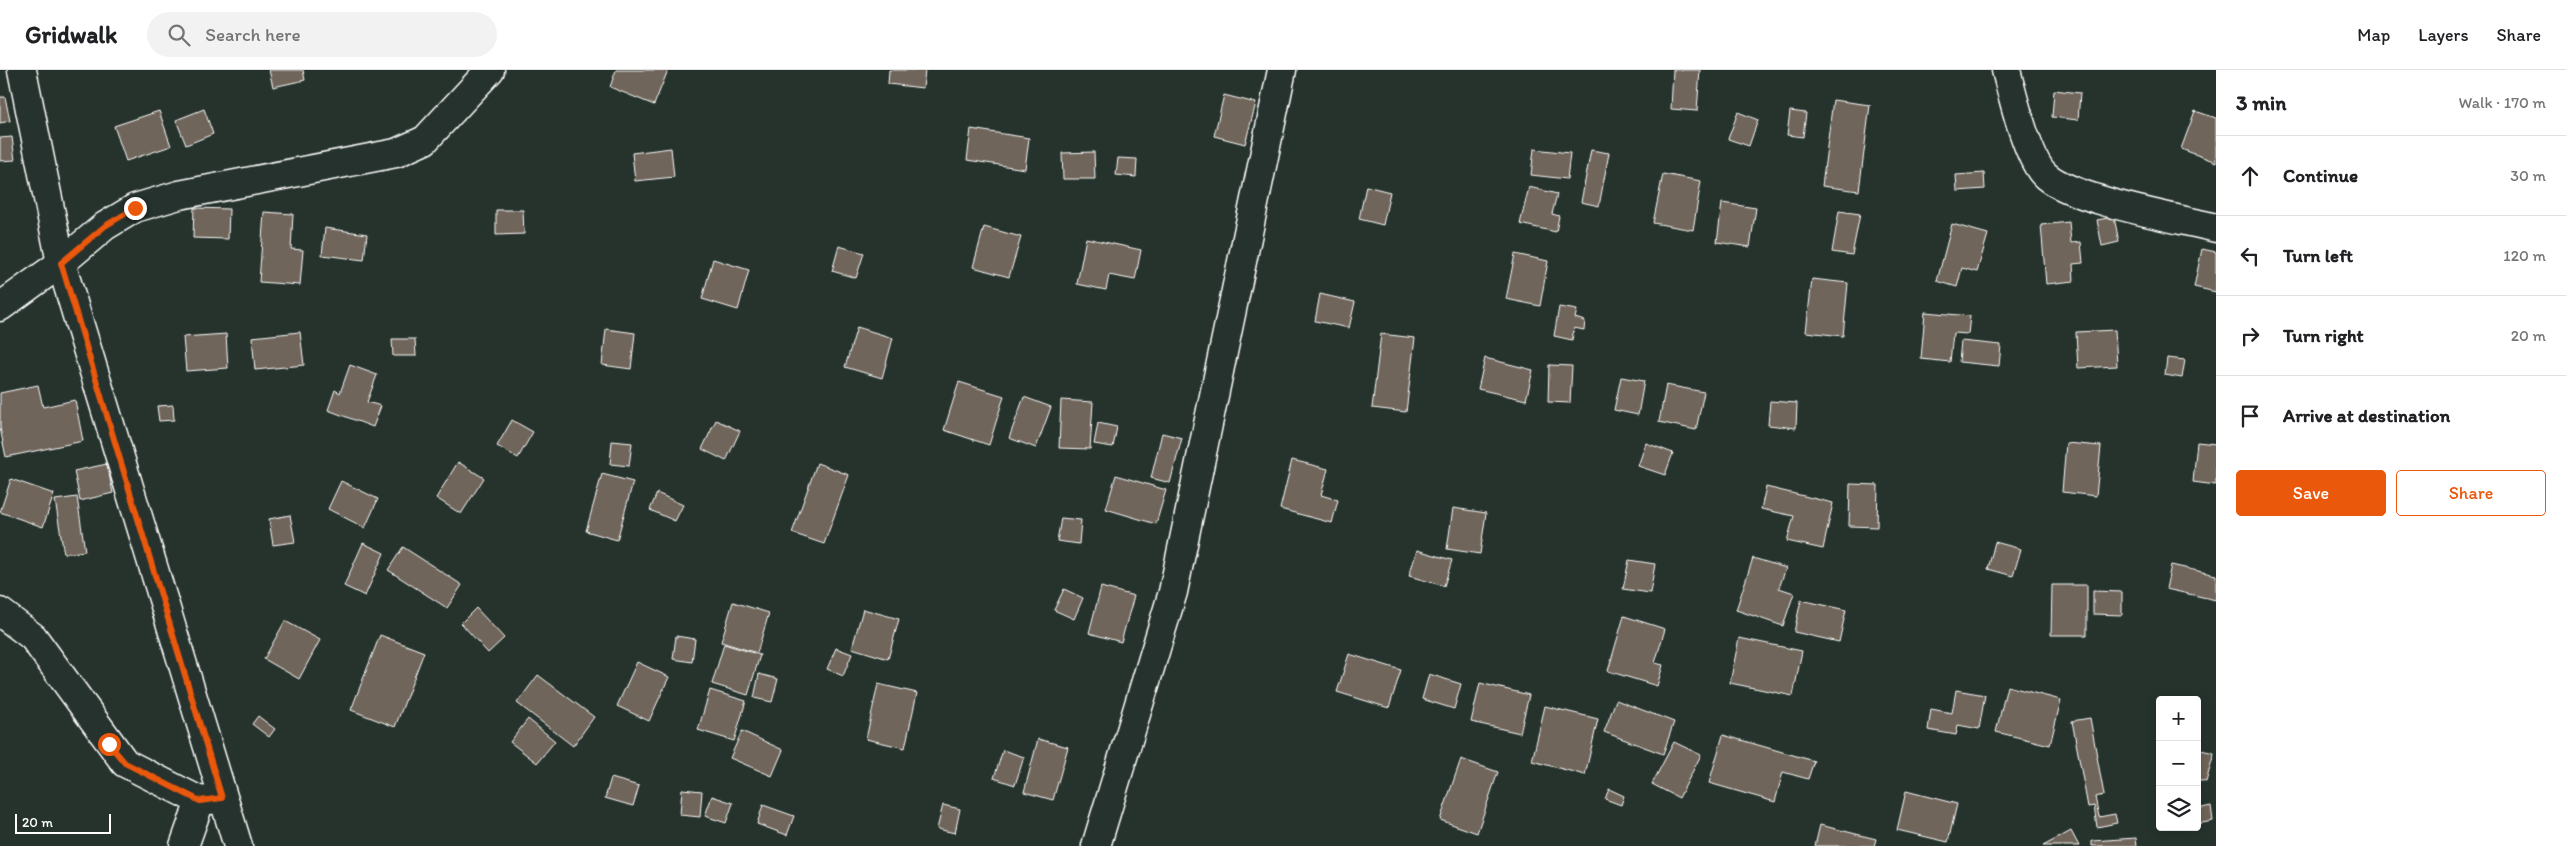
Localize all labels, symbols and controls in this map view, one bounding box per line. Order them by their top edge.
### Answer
search box [147,12,497,57]
text: Gridwalk [25,20,117,49]
icon: search [165,21,193,49]
text: Search here [205,23,301,46]
text: Map [2357,24,2390,46]
text: Layers [2418,24,2468,46]
text: Share [2496,24,2541,46]
text: 3 min [2236,90,2286,115]
text: Walk · 170 m [2459,93,2546,112]
icon: ahead [2236,162,2264,190]
text: Continue [2283,164,2358,187]
text: 30 m [2510,166,2546,185]
route end [124,197,147,220]
icon: left [2236,242,2264,270]
text: Turn left [2283,244,2353,267]
text: 120 m [2503,246,2546,265]
icon: right [2236,322,2264,350]
text: Turn right [2283,324,2364,347]
text: 20 m [2511,326,2546,345]
icon: arrive [2236,402,2264,430]
text: Arrive at destination [2283,404,2450,427]
button: Save [2236,470,2386,516]
button: Share [2396,470,2546,516]
map controls [2156,696,2201,831]
button: + [2156,696,2201,741]
route start [98,733,121,756]
button: − [2156,741,2201,786]
button: layers [2156,786,2201,831]
scale bar [15,811,111,834]
text: 20 m [22,814,53,831]

